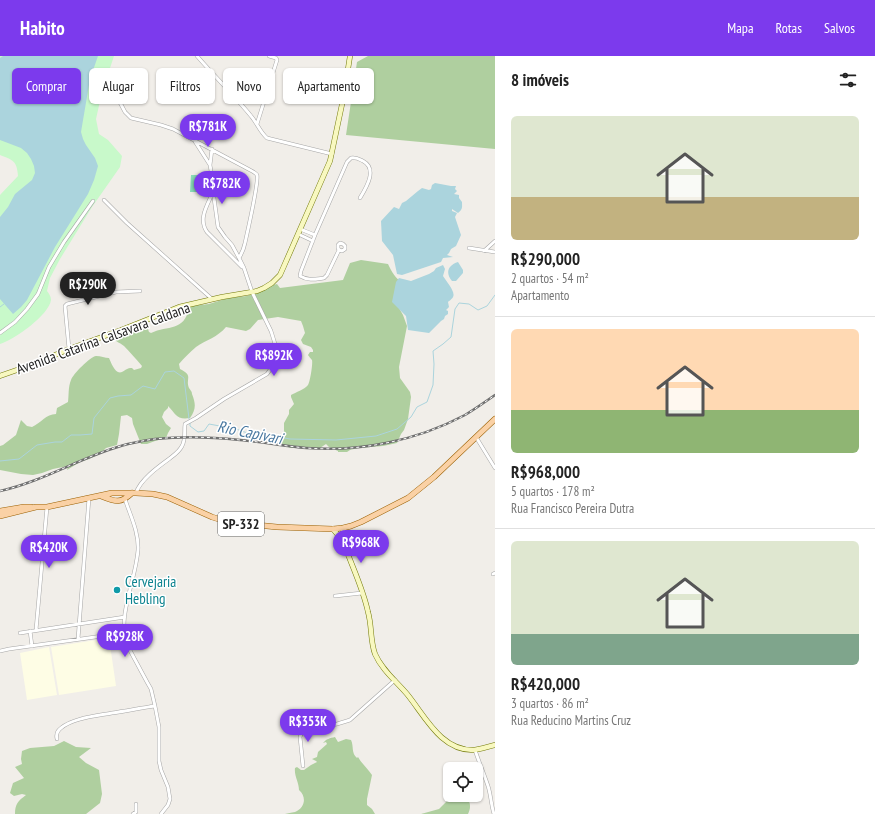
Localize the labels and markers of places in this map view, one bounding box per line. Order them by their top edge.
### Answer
pin: R$781K [175,114,241,148]
pin: R$782K [189,171,255,205]
pin: R$290K [55,272,121,306]
pin: R$892K [241,343,307,377]
pin: R$968K [328,530,394,564]
pin: R$420K [16,535,82,569]
place label: Cervejaria Hebling [125,572,176,608]
marker: Cervejaria Hebling [112,585,122,595]
pin: R$928K [92,624,158,658]
pin: R$353K [275,709,341,743]

